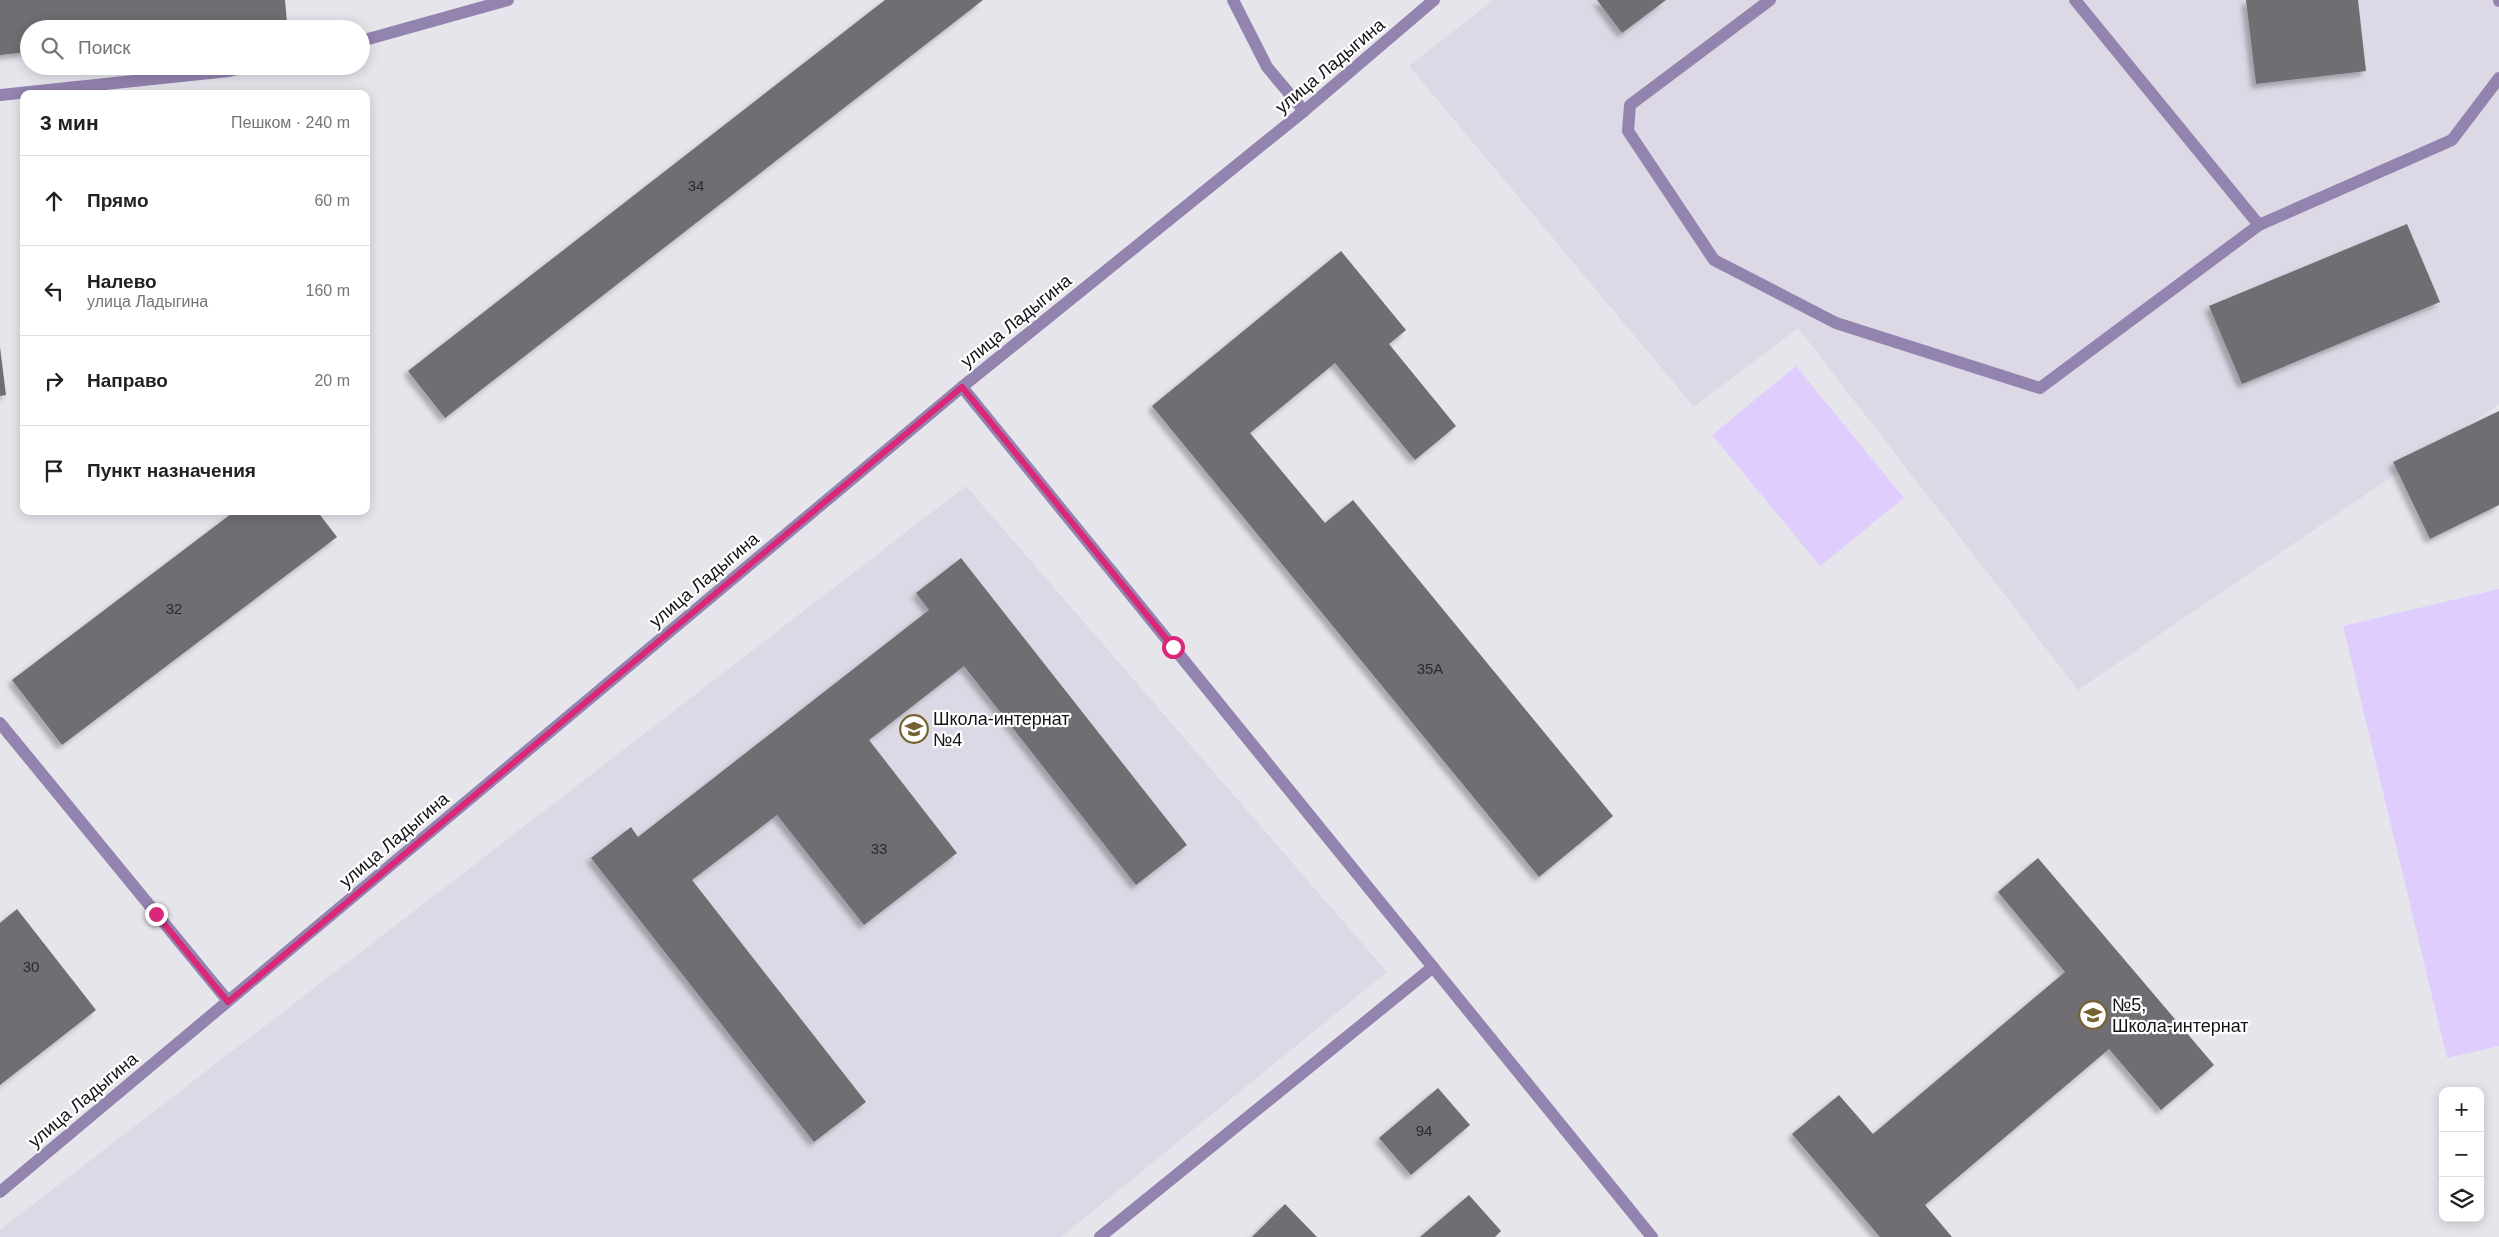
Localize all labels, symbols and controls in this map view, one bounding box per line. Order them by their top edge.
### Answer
street label: улица Ладыгина [1271,14,1389,117]
search box [20,20,370,75]
icon: search [38,34,66,62]
text: Поиск [78,37,131,58]
text: 3 мин [40,111,99,134]
text: Пешком · 240 m [231,114,350,131]
house number: 34 [688,177,704,194]
icon: ahead [40,187,68,215]
text: Прямо [87,190,149,211]
text: 60 m [314,192,350,209]
street label: улица Ладыгина [957,270,1076,372]
text: Налево [87,271,157,292]
icon: left [40,277,68,305]
text: 160 m [306,282,350,299]
text: улица Ладыгина [87,293,208,310]
icon: right [40,367,68,395]
text: Направо [87,370,168,391]
text: 20 m [314,372,350,389]
icon: arrive [40,457,68,485]
text: Пункт назначения [87,460,256,481]
street label: улица Ладыгина [645,528,763,631]
house number: 32 [166,600,182,617]
route start [1162,636,1185,659]
house number: 35А [1417,660,1443,677]
place label: Школа-интернат №4 [933,709,1070,750]
school or university icon: Школа-интернат №4 [899,714,929,744]
street label: улица Ладыгина [335,788,453,891]
house number: 33 [871,840,887,857]
route end [145,903,168,926]
house number: 30 [23,958,39,975]
place label: №5, Школа-интернат [2112,995,2249,1036]
school or university icon: №5, Школа-интернат [2078,1000,2108,1030]
street label: улица Ладыгина [24,1048,142,1151]
map controls [2439,1087,2484,1222]
button: + [2439,1087,2484,1132]
house number: 94 [1416,1122,1432,1139]
button: − [2439,1132,2484,1177]
button: layers [2439,1177,2484,1222]

